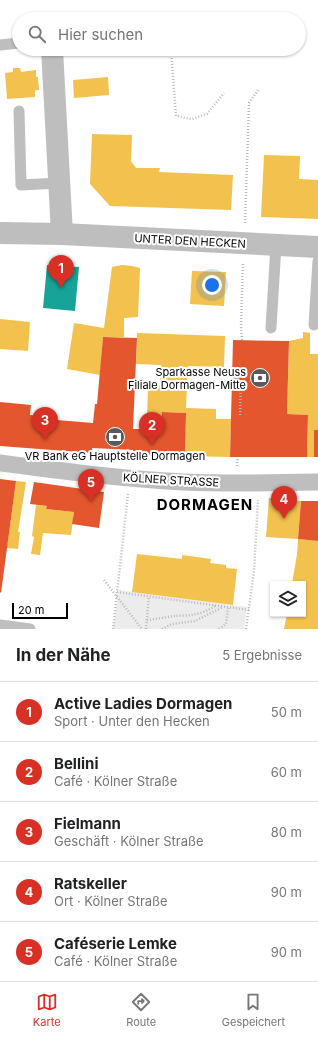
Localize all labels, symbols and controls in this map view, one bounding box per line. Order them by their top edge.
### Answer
search box [12,12,306,56]
icon: search [26,23,48,45]
text: Hier suchen [58,25,143,44]
street label: UNTER DEN HECKEN [134,231,246,251]
pin: 1 [48,255,74,288]
your location [202,275,222,295]
place label: Sparkasse Neuss Filiale Dormagen-Mitte [128,365,246,392]
bank icon: Sparkasse Neuss Filiale Dormagen-Mitte [249,367,271,389]
pin: 3 [32,407,58,440]
pin: 2 [139,412,165,445]
bank icon: VR Bank eG Hauptstelle Dormagen [104,426,126,448]
place label: VR Bank eG Hauptstelle Dormagen [25,449,205,463]
pin: 5 [78,469,104,502]
street label: KÖLNER STRASSE [123,470,219,490]
pin: 4 [271,486,297,519]
district label: DORMAGEN [157,495,253,514]
map controls [270,581,306,617]
button: layers [270,581,306,617]
scale bar [12,601,68,620]
text: 20 m [18,603,44,617]
text: In der Nähe [16,645,111,665]
text: 5 Ergebnisse [222,647,302,663]
text: Active Ladies Dormagen [54,694,232,713]
text: 1 [26,704,32,720]
text: 50 m [271,704,302,720]
text: Sport · Unter den Hecken [54,713,210,729]
text: Bellini [54,754,98,773]
text: 2 [25,764,33,780]
text: 60 m [271,764,302,780]
text: Café · Kölner Straße [54,773,177,789]
text: Fielmann [54,814,121,833]
text: 3 [25,824,33,840]
text: 80 m [271,824,302,840]
text: Geschäft · Kölner Straße [54,833,204,849]
text: Ratskeller [54,874,127,893]
text: 4 [25,884,33,900]
text: 90 m [271,884,302,900]
text: Ort · Kölner Straße [54,893,168,909]
text: Caféserie Lemke [54,934,177,953]
text: 5 [25,944,33,960]
text: 90 m [271,944,302,960]
text: Café · Kölner Straße [54,953,177,969]
tab: Karte [33,991,61,1029]
tab: Route [126,991,156,1029]
tab: Gespeichert [222,991,285,1029]

